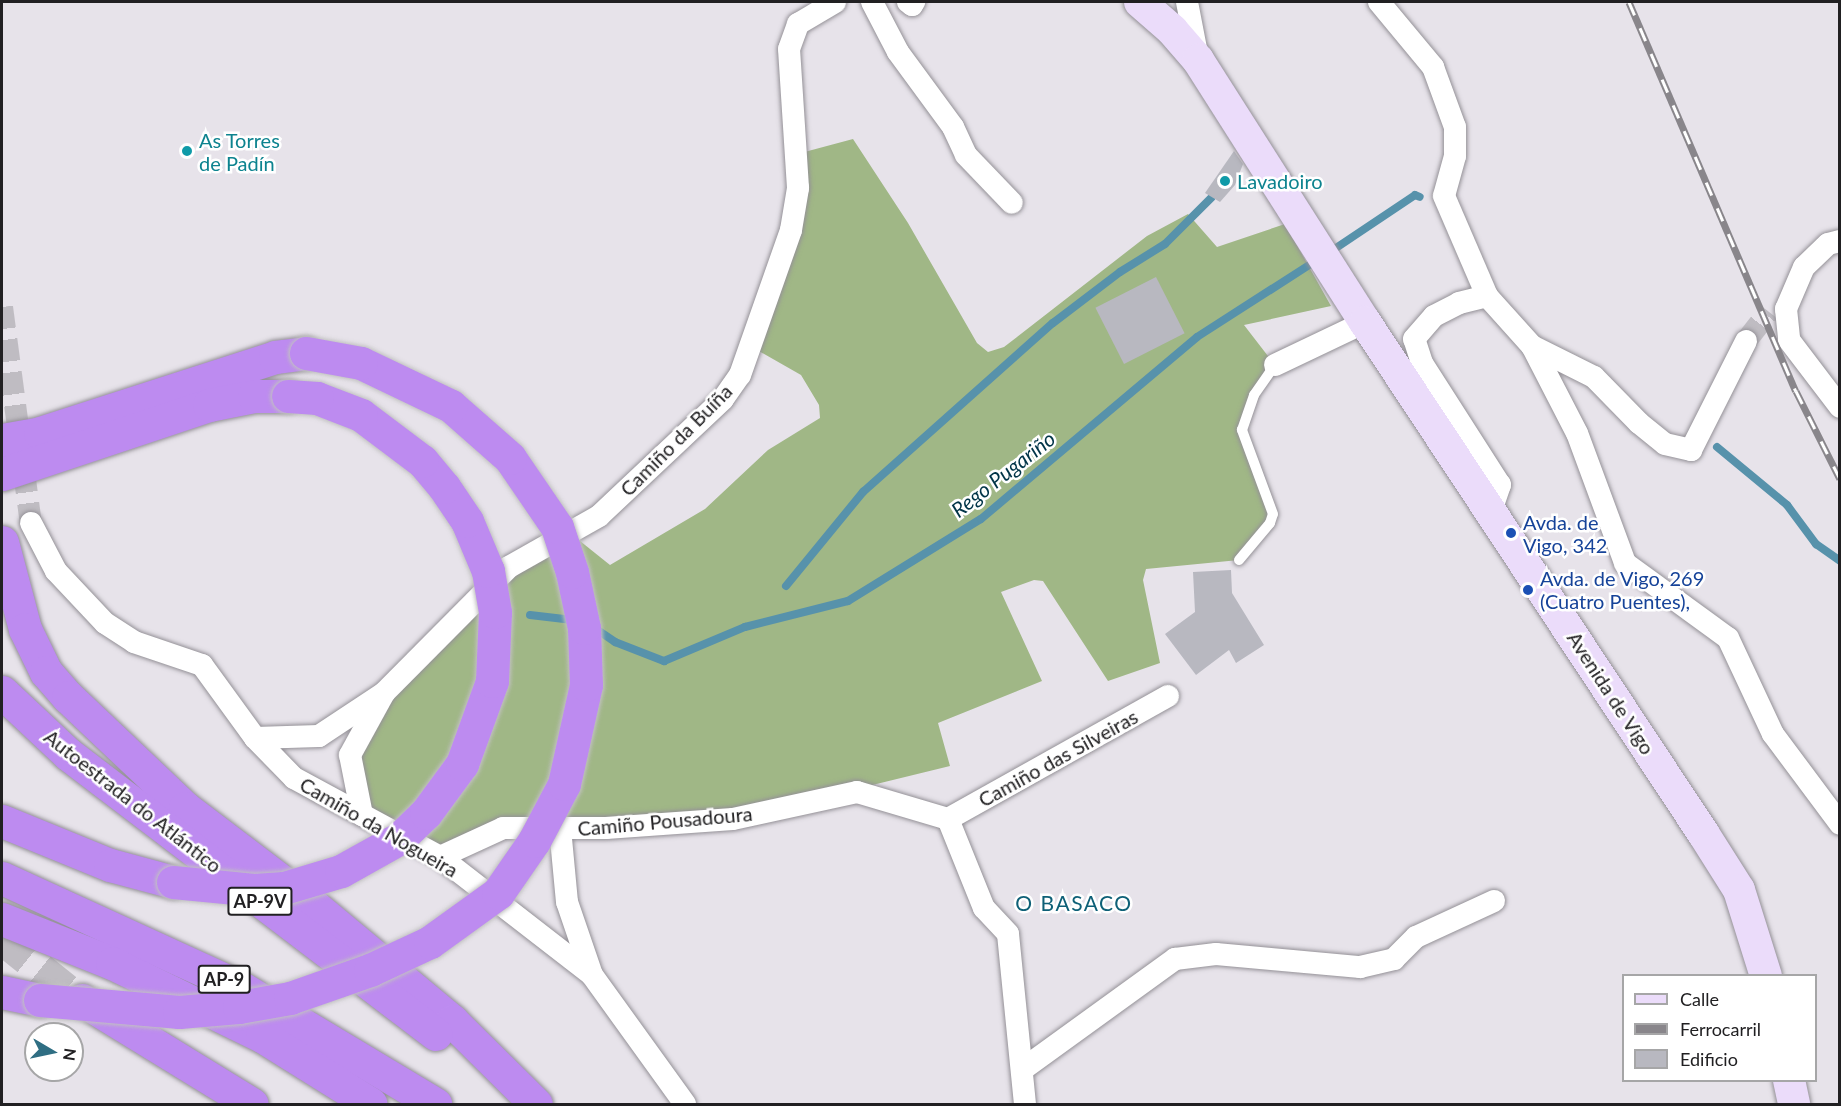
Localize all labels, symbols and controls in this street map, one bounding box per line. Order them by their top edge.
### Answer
place label: As Torres de Padín [199,128,280,175]
marker: As Torres de Padín [180,144,194,158]
place label: Lavadoiro [1237,169,1323,193]
marker: Lavadoiro [1218,174,1232,188]
street label: Camiño da Buíña [615,379,737,501]
water label: Rego Pugariño [946,426,1060,522]
place label: Avda. de Vigo, 342 [1523,510,1607,557]
marker: Avda. de Vigo, 342 [1504,526,1518,540]
place label: Avda. de Vigo, 269 (Cuatro Puentes), [1540,566,1705,613]
marker: Avda. de Vigo, 269 (Cuatro Puentes), [1521,583,1535,597]
street label: Avenida de Vigo [1562,627,1660,759]
street label: Camiño das Silveiras [974,704,1142,812]
street label: Autoestrada do Atlántico [39,724,227,878]
street label: Camiño da Nogueira [296,772,462,882]
street label: Camiño Pousadoura [577,801,753,841]
road number: AP-9V [227,886,293,916]
district label: O BASACO [1015,890,1133,916]
road number: AP-9 [197,964,251,994]
legend [1622,974,1817,1082]
text: Calle [1680,988,1719,1010]
text: Ferrocarril [1680,1018,1761,1040]
north arrow [24,1022,84,1082]
text: N [60,1047,81,1062]
text: Edificio [1680,1048,1738,1070]

